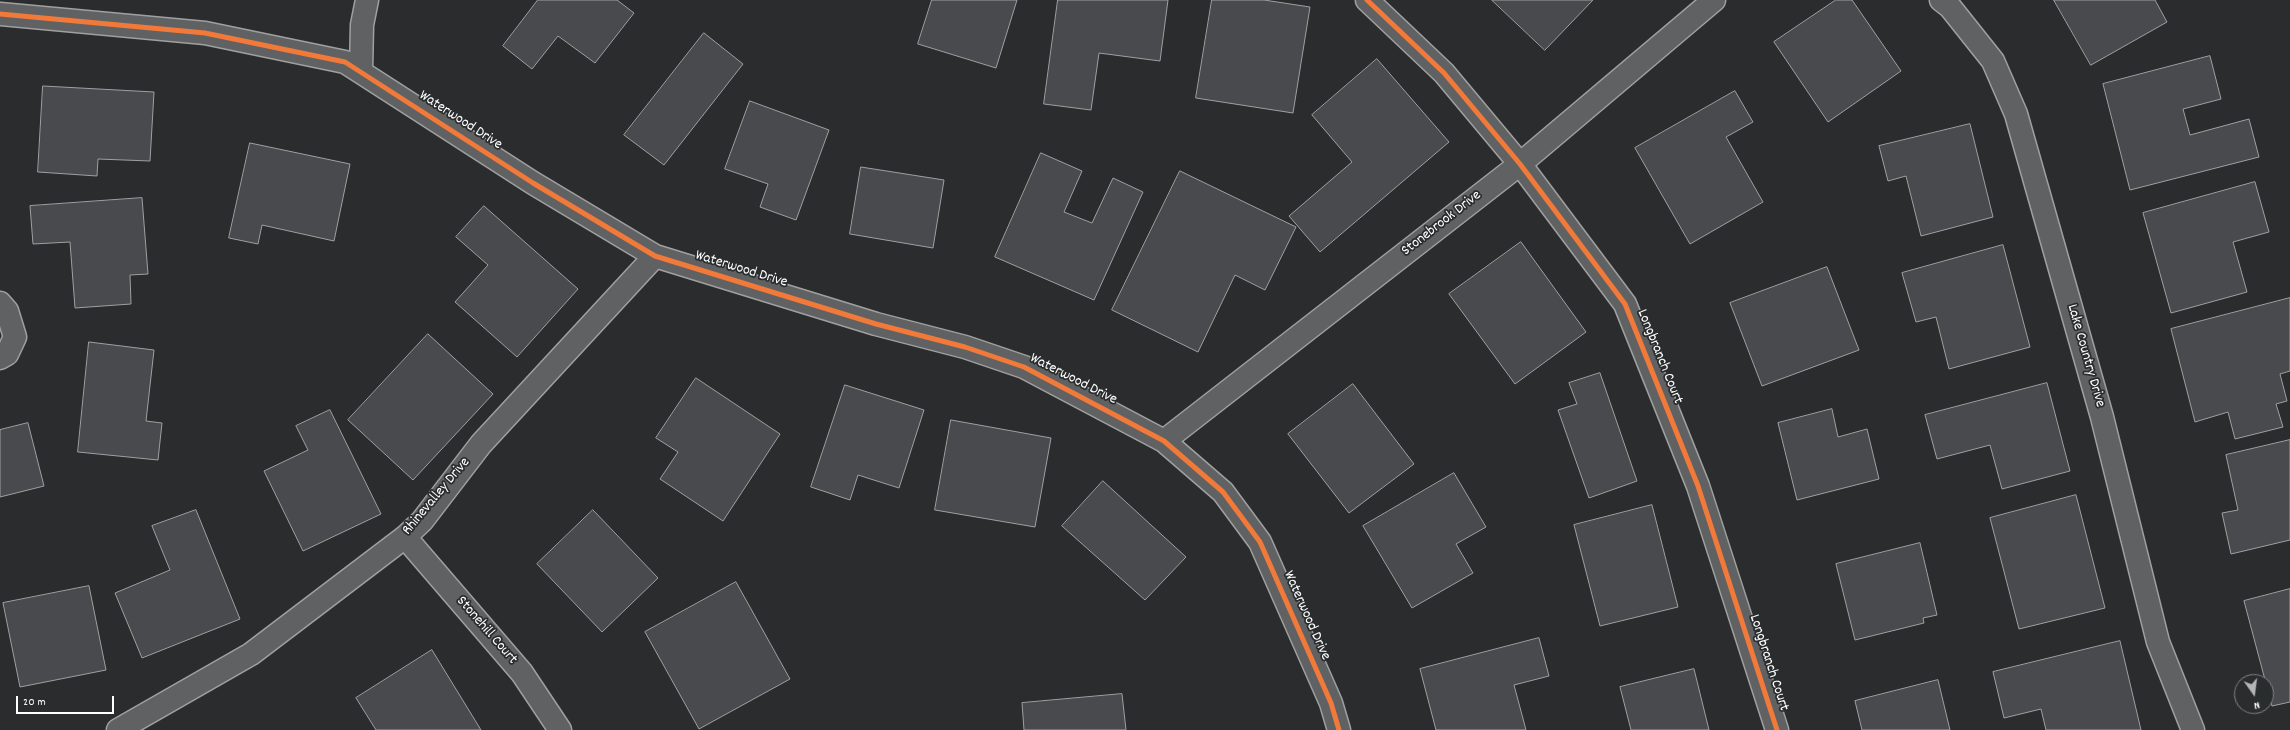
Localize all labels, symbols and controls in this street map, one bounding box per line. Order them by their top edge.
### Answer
street label: Waterwood Drive [415,87,505,155]
street label: Stonebrook Drive [1399,187,1485,261]
street label: Waterwood Drive [693,247,789,293]
street label: Lake Country Drive [2062,302,2108,410]
street label: Longbranch Court [1632,307,1686,407]
street label: Waterwood Drive [1026,350,1120,410]
street label: Rhinevalley Drive [399,454,475,540]
street label: Waterwood Drive [1278,569,1334,663]
street label: Stonehill Court [452,593,520,669]
street label: Longbranch Court [1744,613,1792,713]
north arrow [2234,674,2274,714]
scale bar [18,688,116,714]
text: 20 m [23,694,46,711]
text: N [2252,696,2261,713]

